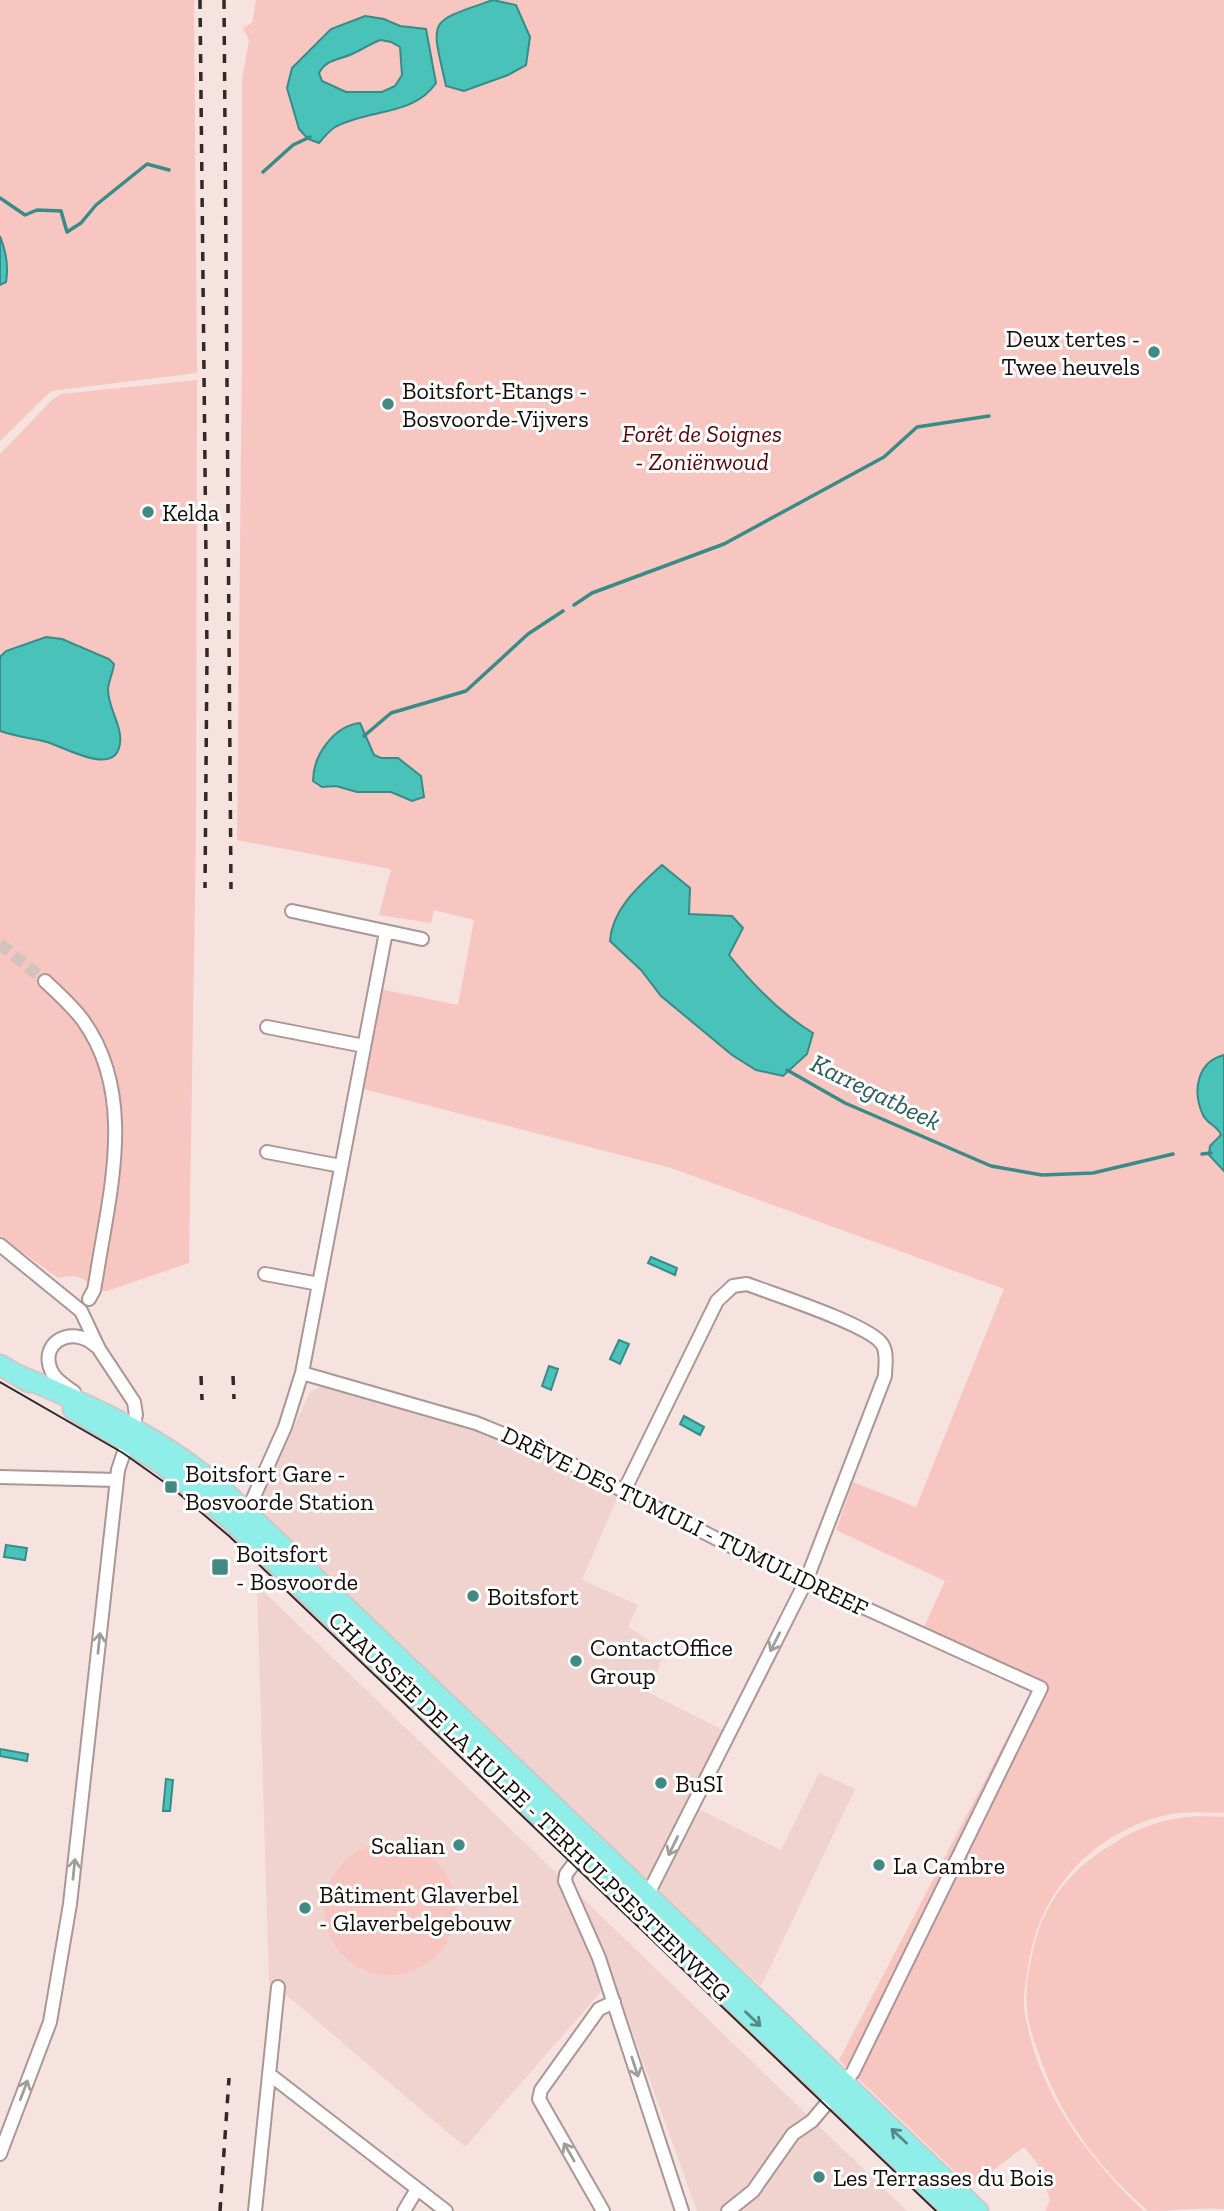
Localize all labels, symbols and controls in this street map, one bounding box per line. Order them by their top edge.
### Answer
place label: Deux tertes - Twee heuvels [1002,324,1140,381]
marker: Deux tertes - Twee heuvels [1146,344,1162,360]
place label: Boitsfort-Etangs - Bosvoorde-Vijvers [402,376,589,433]
marker: Boitsfort-Etangs - Bosvoorde-Vijvers [380,396,396,412]
park label: Forêt de Soignes - Zoniënwoud [622,419,782,476]
place label: Kelda [162,498,220,527]
marker: Kelda [140,504,156,520]
water label: Karregatbeek [806,1047,946,1137]
street label: DRÈVE DES TUMULI - TUMULIDREEF [497,1419,873,1623]
place label: Boitsfort Gare - Bosvoorde Station [185,1459,374,1516]
marker: Boitsfort Gare - Bosvoorde Station [163,1479,179,1495]
place label: Boitsfort - Bosvoorde [236,1539,358,1596]
marker: Boitsfort - Bosvoorde [210,1557,230,1577]
place label: Boitsfort [487,1582,579,1611]
marker: Boitsfort [465,1588,481,1604]
street label: CHAUSSÉE DE LA HULPE - TERHULPSESTEENWEG [323,1605,737,2007]
one-way arrow [767,1631,781,1652]
one-way arrow [93,1633,106,1655]
place label: ContactOffice Group [590,1633,733,1690]
marker: ContactOffice Group [568,1653,584,1669]
place label: BuSI [675,1769,723,1798]
marker: BuSI [653,1775,669,1791]
place label: Scalian [371,1831,445,1860]
one-way arrow [665,1835,679,1856]
marker: Scalian [451,1837,467,1853]
place label: La Cambre [893,1851,1005,1880]
marker: La Cambre [871,1857,887,1873]
one-way arrow [68,1859,81,1881]
place label: Bâtiment Glaverbel - Glaverbelgebouw [319,1880,519,1937]
marker: Bâtiment Glaverbel - Glaverbelgebouw [297,1900,313,1916]
one-way arrow [744,2011,761,2028]
one-way arrow [630,2055,642,2077]
one-way arrow [19,2080,32,2102]
one-way arrow [890,2128,908,2144]
one-way arrow [562,2142,576,2162]
place label: Les Terrasses du Bois [833,2163,1054,2192]
marker: Les Terrasses du Bois [811,2169,827,2185]

